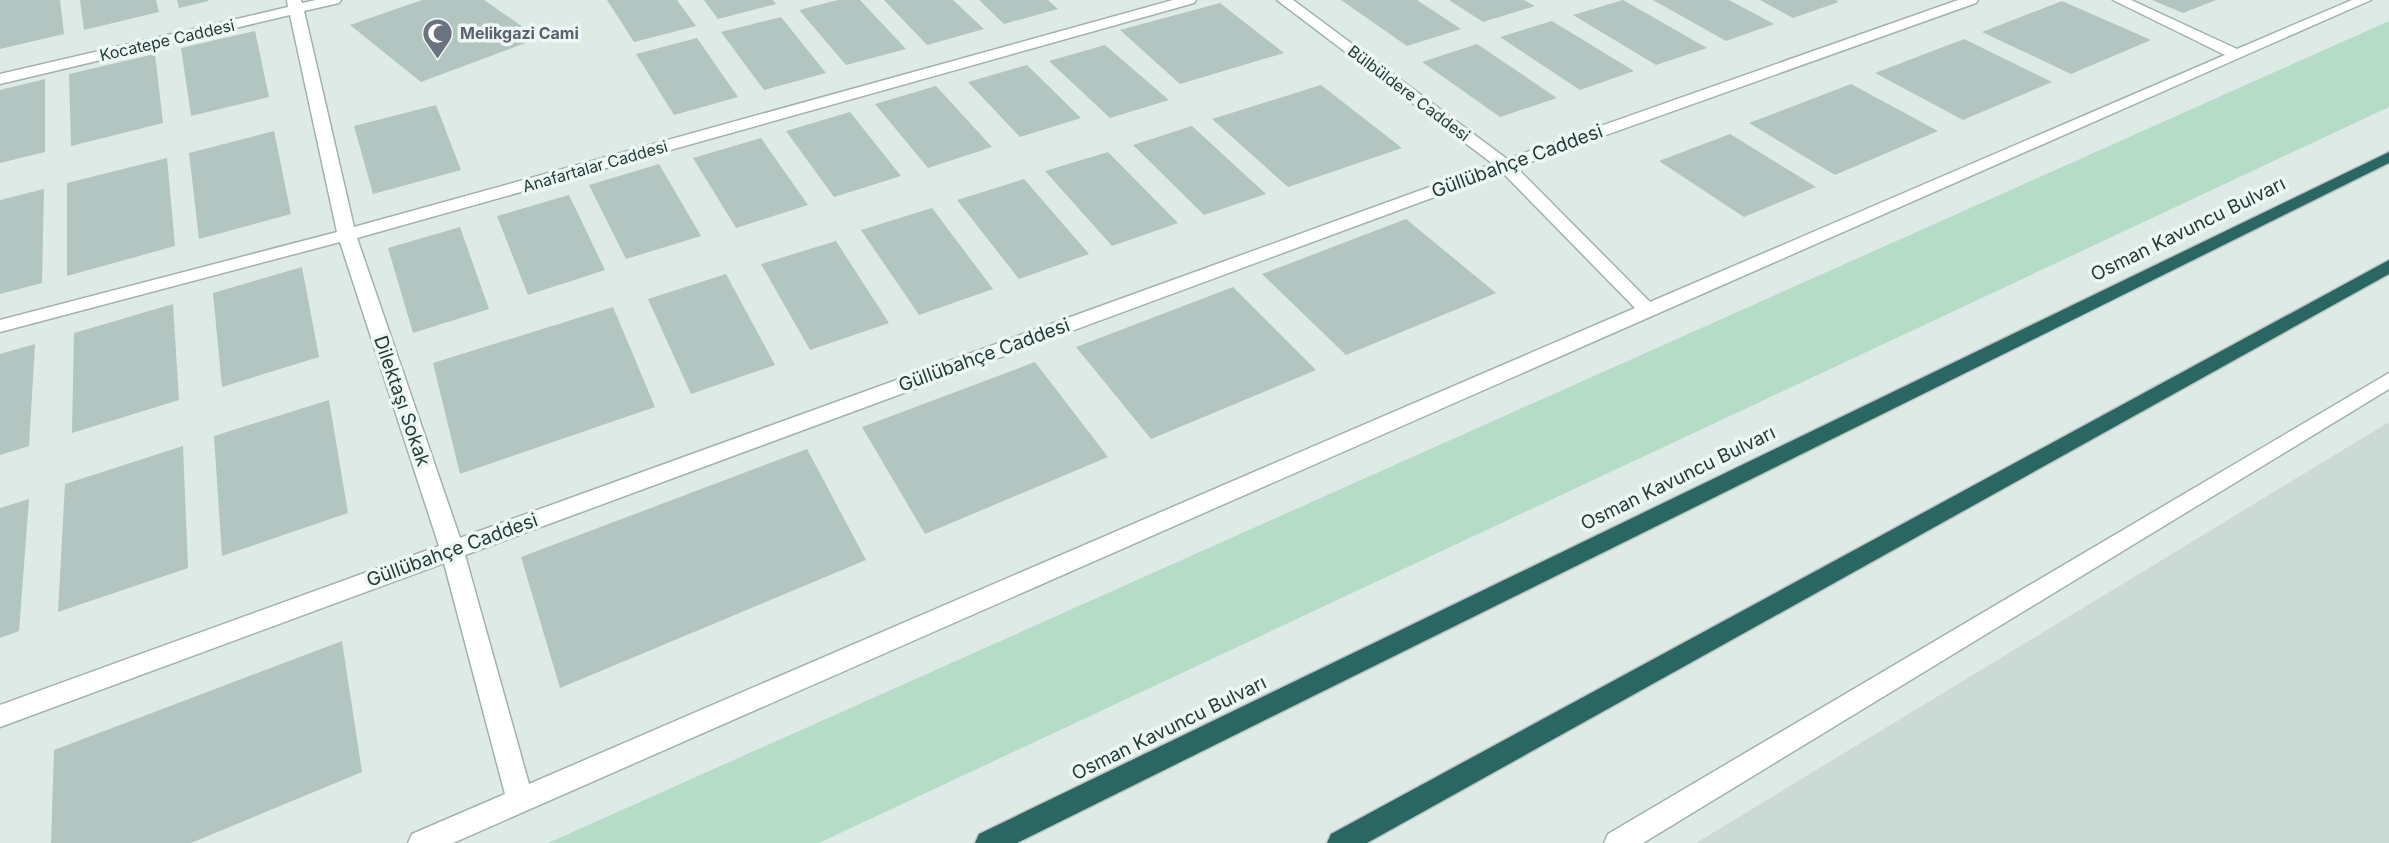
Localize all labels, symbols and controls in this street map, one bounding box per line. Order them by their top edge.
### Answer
street label: Kocatepe Caddesi [98,15,236,65]
mosque icon: Melikgazi Cami [420,16,454,60]
place label: Melikgazi Cami [460,23,579,43]
street label: Bülbüldere Caddesi [1344,41,1474,145]
street label: Güllübahçe Caddesi [1428,119,1606,203]
street label: Anafartalar Caddesi [520,136,670,196]
street label: Osman Kavuncu Bulvarı [2087,172,2289,286]
street label: Güllübahçe Caddesi [895,313,1073,397]
street label: Dilektaşı Sokak [369,333,435,470]
street label: Osman Kavuncu Bulvarı [1577,421,1779,535]
street label: Güllübahçe Caddesi [363,508,541,592]
street label: Osman Kavuncu Bulvarı [1068,671,1270,785]

